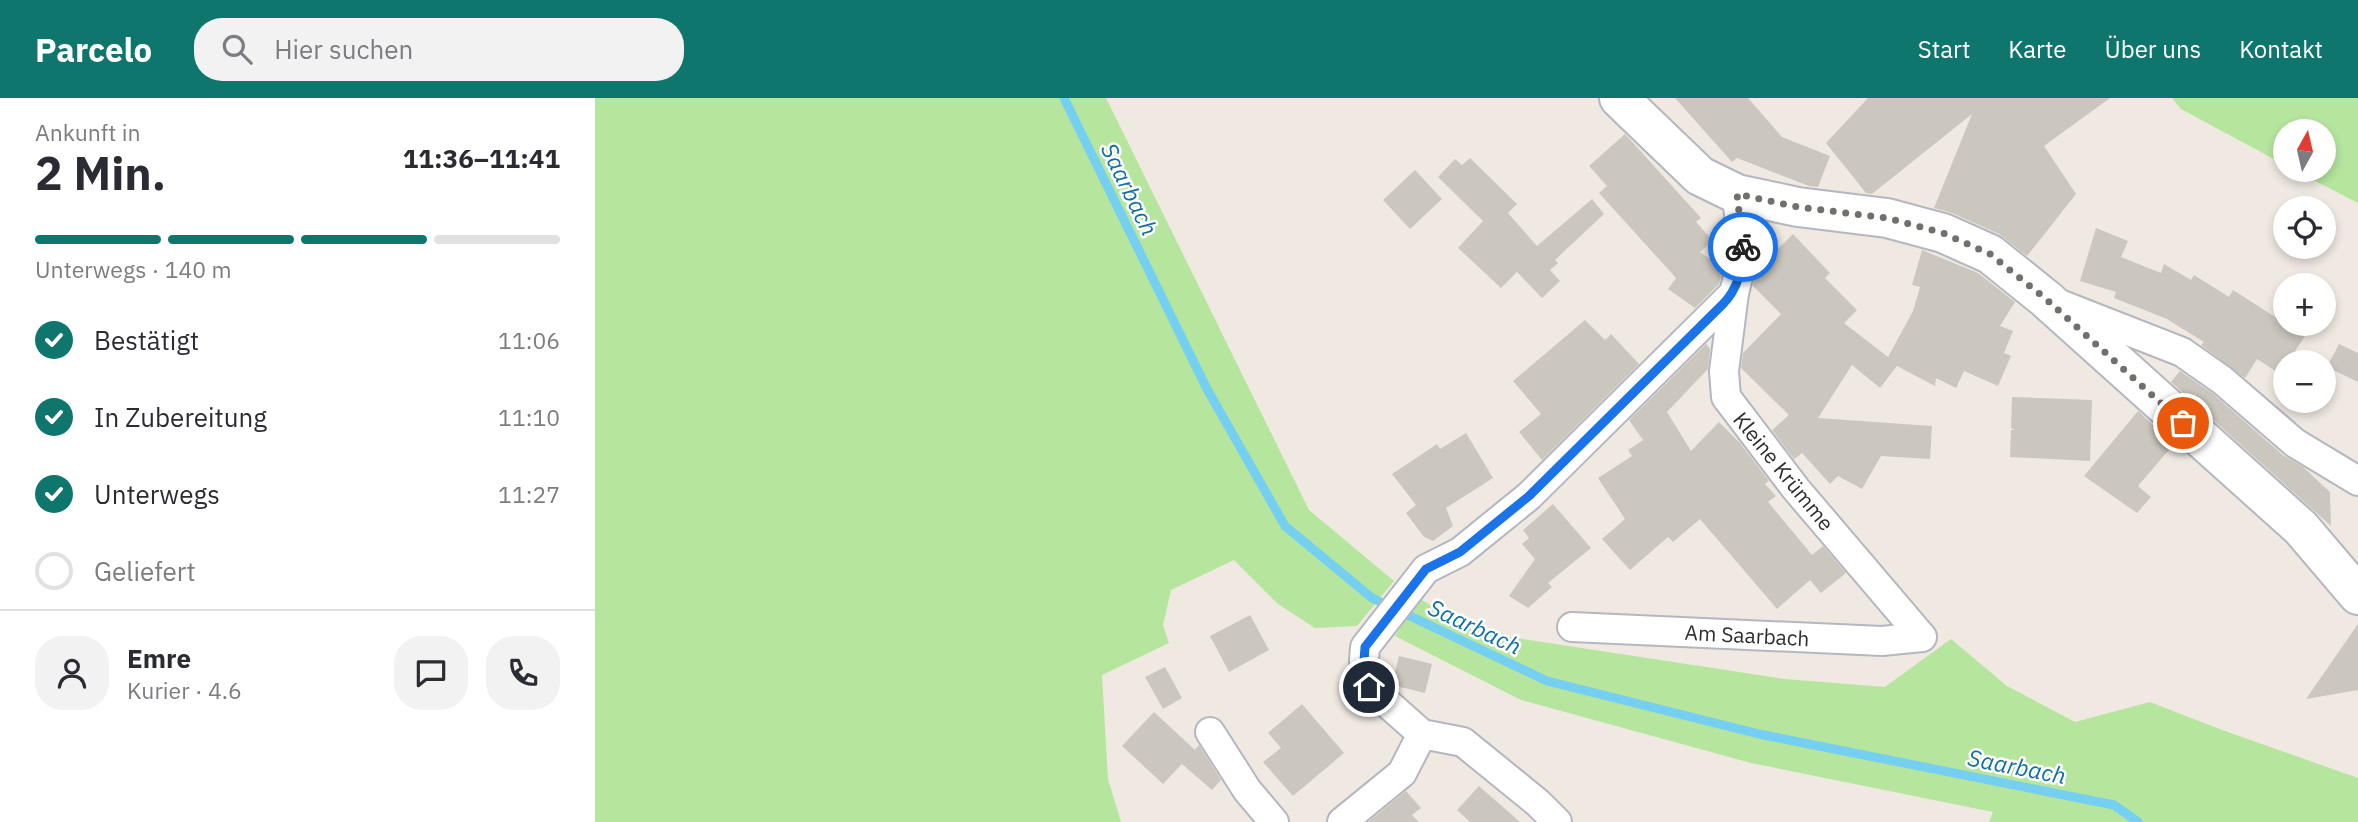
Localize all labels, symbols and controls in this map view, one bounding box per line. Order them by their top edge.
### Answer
search box [194,18,684,81]
text: Parcelo [35,28,152,71]
icon: search [218,30,256,68]
text: Hier suchen [274,32,413,66]
text: Start [1918,33,1970,65]
text: Karte [2008,33,2066,65]
text: Über uns [2104,33,2201,65]
text: Kontakt [2239,33,2323,65]
text: Ankunft in [35,117,141,147]
north arrow [2273,119,2336,182]
map controls [2273,119,2336,413]
water label: Saarbach [1095,138,1165,240]
text: 11:36–11:41 [403,141,560,175]
text: 2 Min. [35,143,166,203]
button: locate [2273,196,2336,259]
courier [1708,212,1778,282]
icon: bike [1724,228,1762,266]
text: Unterwegs · 140 m [35,254,232,284]
button: + [2273,273,2336,336]
icon: check [35,321,73,359]
text: Bestätigt [94,323,199,357]
text: 11:06 [498,325,560,355]
button: − [2273,350,2336,413]
pin [2153,393,2213,453]
icon: check [35,398,73,436]
text: In Zubereitung [94,400,267,434]
text: 11:10 [498,402,560,432]
icon: bag [2164,404,2202,442]
street label: Kleine Krümme [1727,406,1841,536]
icon: check [35,475,73,513]
text: Unterwegs [94,477,220,511]
text: 11:27 [498,479,560,509]
text: Geliefert [94,554,196,588]
water label: Saarbach [1424,591,1526,661]
street label: Am Saarbach [1684,618,1810,652]
button: person [35,636,109,710]
button: chat [394,636,468,710]
button: phone [486,636,560,710]
text: Emre [127,641,191,675]
pin [1339,657,1399,717]
icon: home [1350,668,1388,706]
text: Kurier · 4.6 [127,675,242,705]
water label: Saarbach [1965,742,2069,790]

